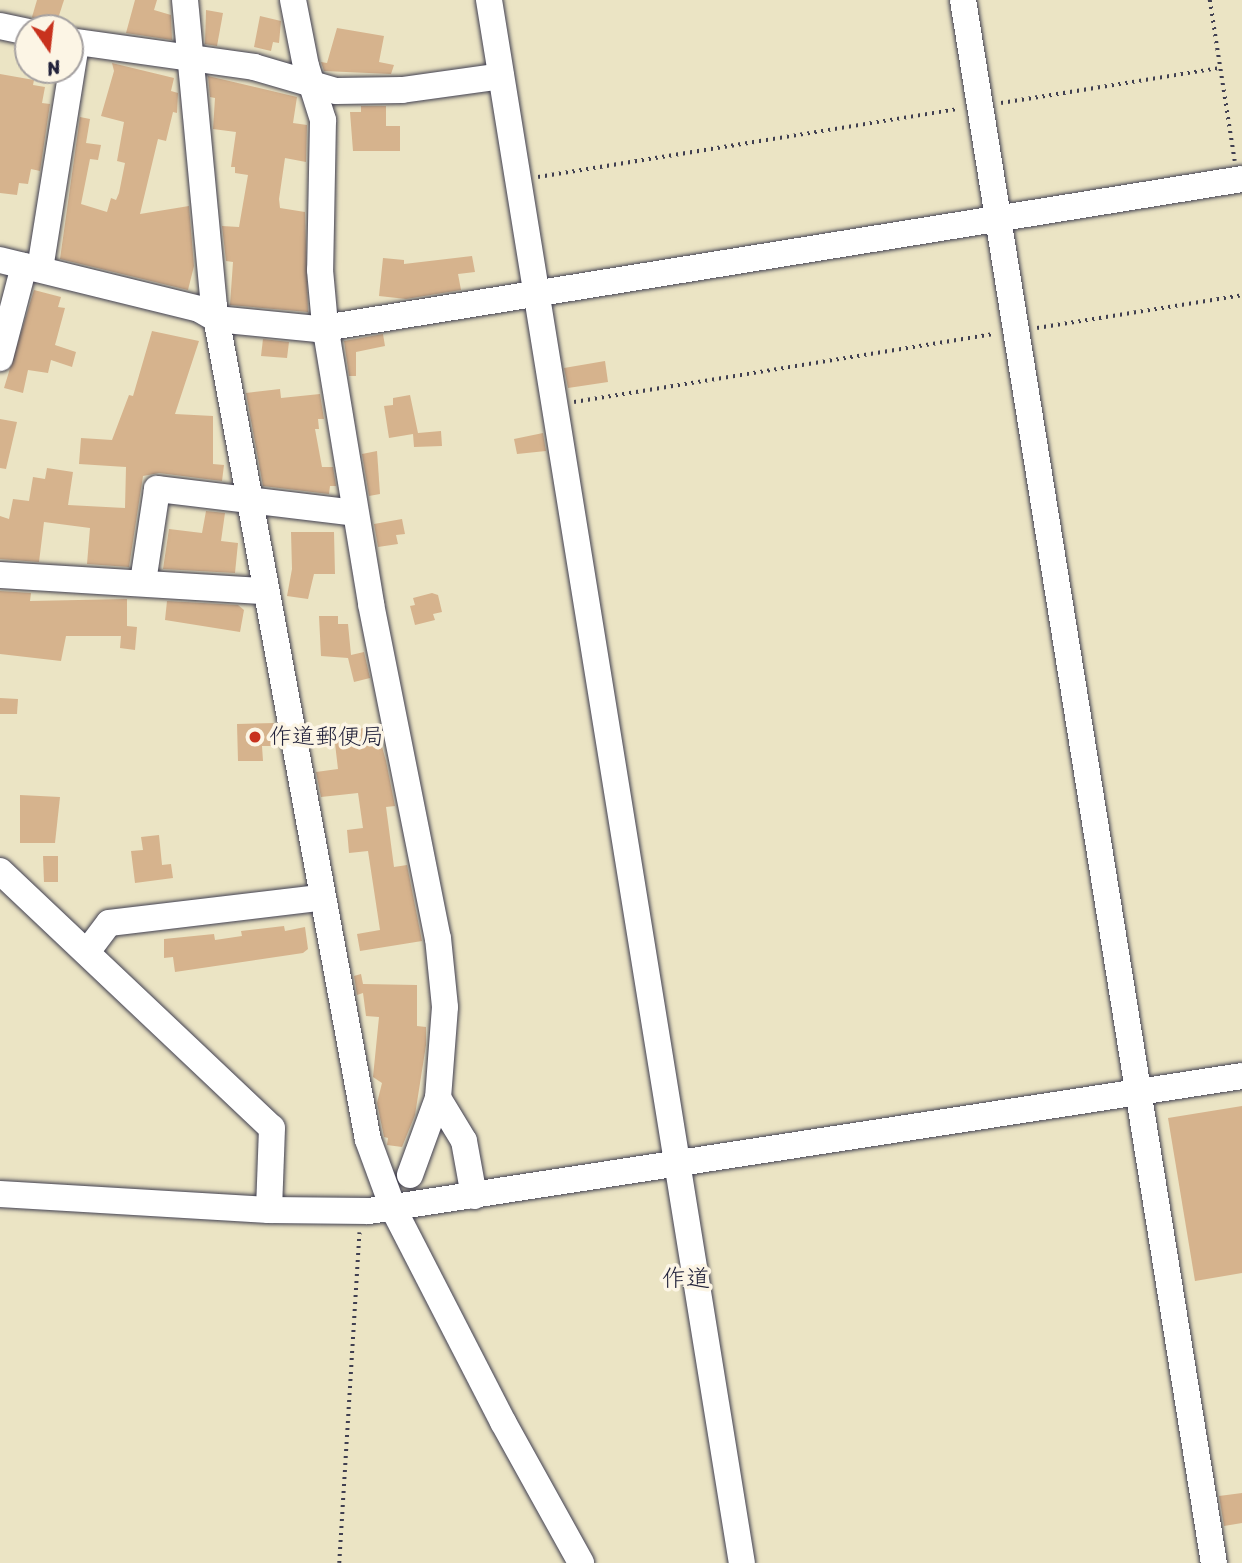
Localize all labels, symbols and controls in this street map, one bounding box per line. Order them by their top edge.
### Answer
north arrow [14,14,84,84]
text: N [43,50,64,86]
place label: 作道郵便局 [269,723,384,751]
marker: 作道郵便局 [247,729,263,745]
district label: 作道 [662,1265,710,1293]

